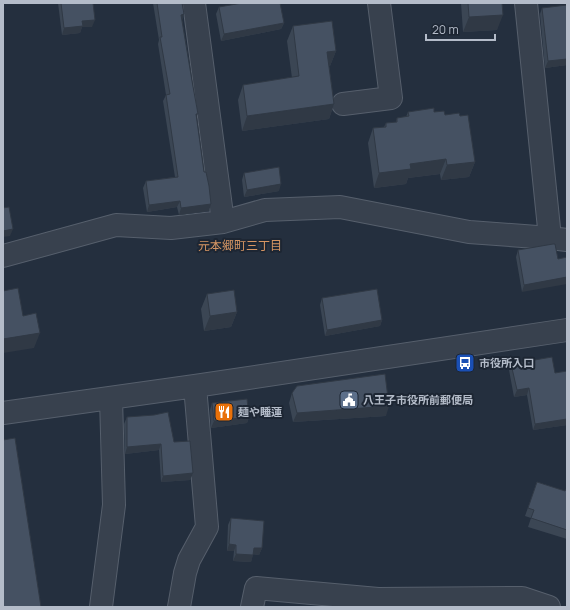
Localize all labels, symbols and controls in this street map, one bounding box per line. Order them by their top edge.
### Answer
scale bar [426,16,495,42]
text: 20 m [432,21,459,38]
district label: 元本郷町三丁目 [198,237,282,254]
bus stop icon: 市役所入口 [454,352,476,374]
place label: 市役所入口 [479,355,534,370]
public building icon: 八王子市役所前郵便局 [338,389,360,411]
place label: 八王子市役所前郵便局 [363,392,473,407]
restaurant icon: 麺や睡蓮 [213,401,235,423]
place label: 麺や睡蓮 [237,404,282,419]

